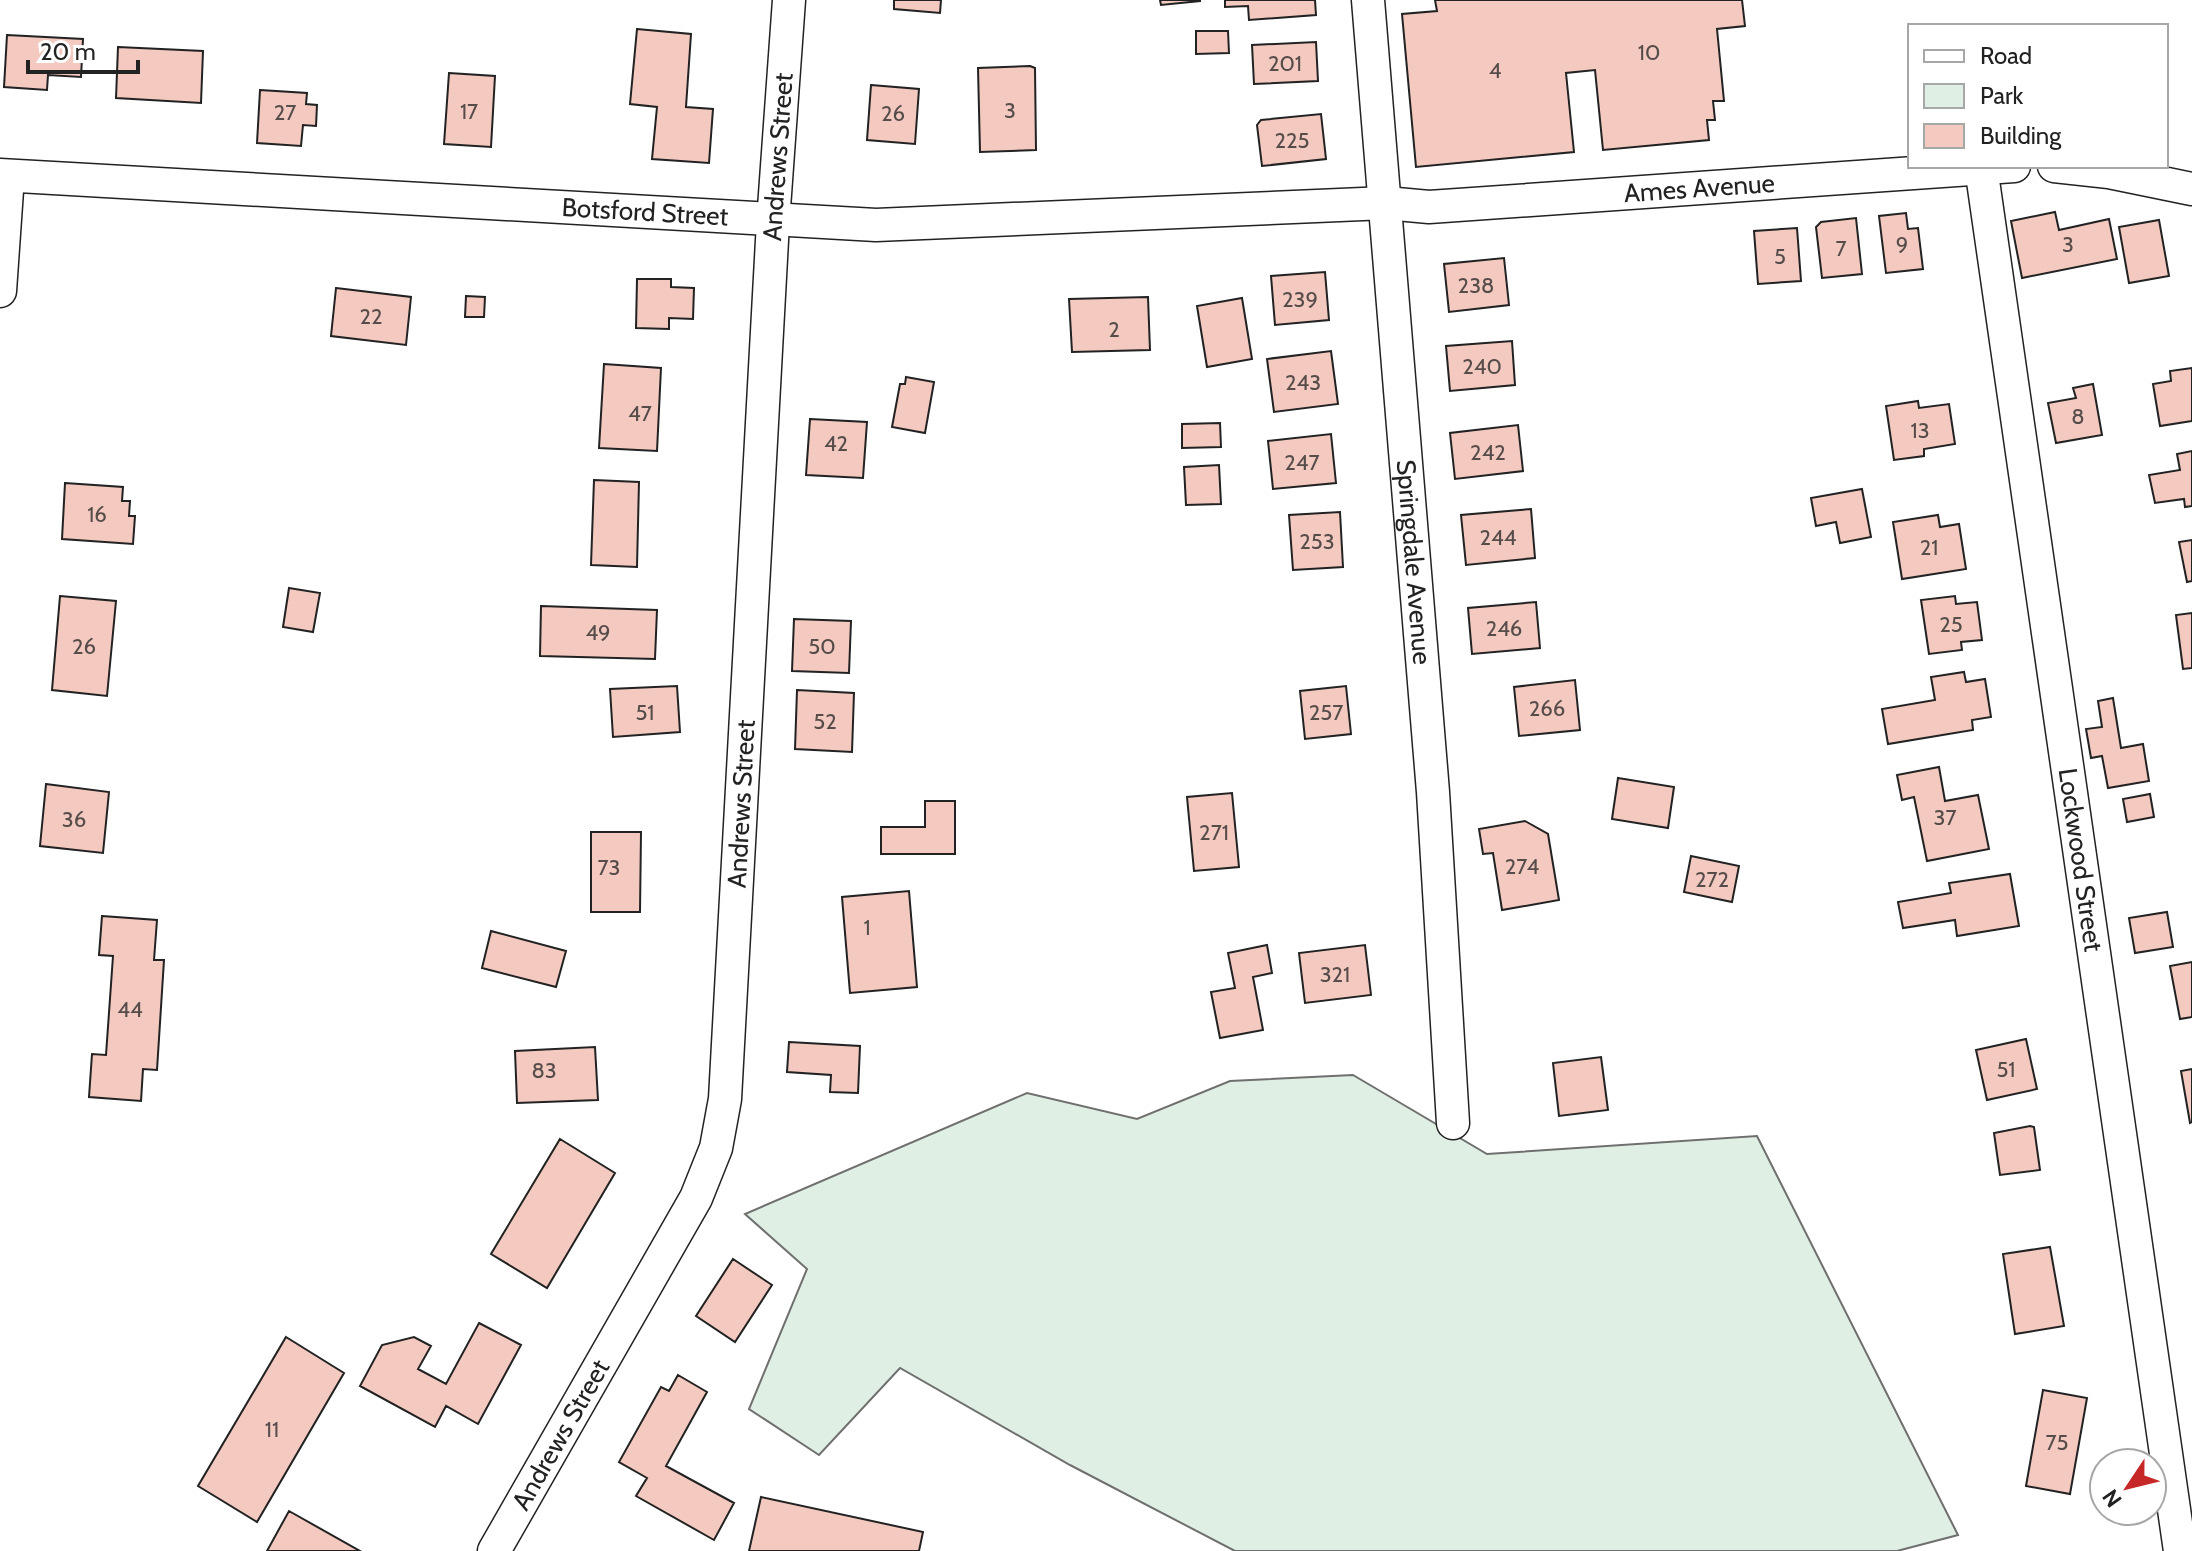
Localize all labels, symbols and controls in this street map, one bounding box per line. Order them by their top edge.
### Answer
scale bar [28,24,138,74]
legend [1908,24,2168,168]
text: 20 m [40,37,96,66]
house number: 10 [1638,39,1660,66]
text: Road [1980,41,2032,70]
house number: 201 [1268,50,1302,77]
house number: 4 [1489,57,1502,84]
street label: Andrews Street [756,71,800,242]
text: Park [1980,81,2023,110]
house number: 3 [1004,97,1016,124]
house number: 17 [460,98,478,125]
house number: 27 [274,99,296,126]
house number: 26 [881,100,905,127]
text: Building [1980,121,2062,150]
house number: 225 [1275,127,1309,154]
street label: Ames Avenue [1623,167,1776,209]
street label: Botsford Street [561,191,729,233]
house number: 9 [1896,231,1908,258]
house number: 3 [2062,231,2074,258]
house number: 7 [1835,235,1847,262]
house number: 5 [1774,243,1786,270]
house number: 238 [1458,272,1494,299]
house number: 239 [1282,286,1318,313]
house number: 22 [359,303,383,330]
house number: 2 [1108,316,1120,343]
house number: 240 [1462,353,1502,380]
house number: 243 [1285,369,1321,396]
house number: 47 [628,400,652,427]
house number: 8 [2071,403,2085,430]
house number: 13 [1910,417,1930,444]
house number: 42 [824,430,848,457]
house number: 242 [1470,439,1506,466]
house number: 247 [1284,449,1320,476]
street label: Springdale Avenue [1390,458,1438,666]
house number: 16 [87,501,107,528]
house number: 244 [1480,524,1517,551]
house number: 253 [1299,528,1335,555]
house number: 21 [1920,534,1938,561]
house number: 25 [1939,611,1963,638]
house number: 246 [1486,615,1522,642]
house number: 49 [585,619,611,646]
house number: 26 [72,633,96,660]
house number: 50 [808,633,836,660]
house number: 266 [1529,695,1565,722]
house number: 51 [635,699,655,726]
house number: 257 [1309,699,1343,726]
house number: 52 [813,708,837,735]
street label: Andrews Street [721,719,762,889]
street label: Lockwood Street [2052,766,2110,954]
house number: 37 [1934,804,1956,831]
house number: 36 [62,806,86,833]
house number: 271 [1199,819,1229,846]
house number: 274 [1505,853,1540,880]
house number: 73 [598,854,620,881]
house number: 272 [1695,866,1729,893]
house number: 1 [863,914,871,941]
house number: 321 [1320,961,1350,988]
house number: 44 [117,996,143,1023]
house number: 51 [1996,1056,2016,1083]
house number: 83 [531,1057,557,1084]
street label: Andrews Street [505,1353,616,1516]
house number: 11 [265,1416,279,1443]
house number: 75 [2046,1429,2068,1456]
north arrow [2088,1447,2168,1527]
text: N [2097,1484,2128,1512]

